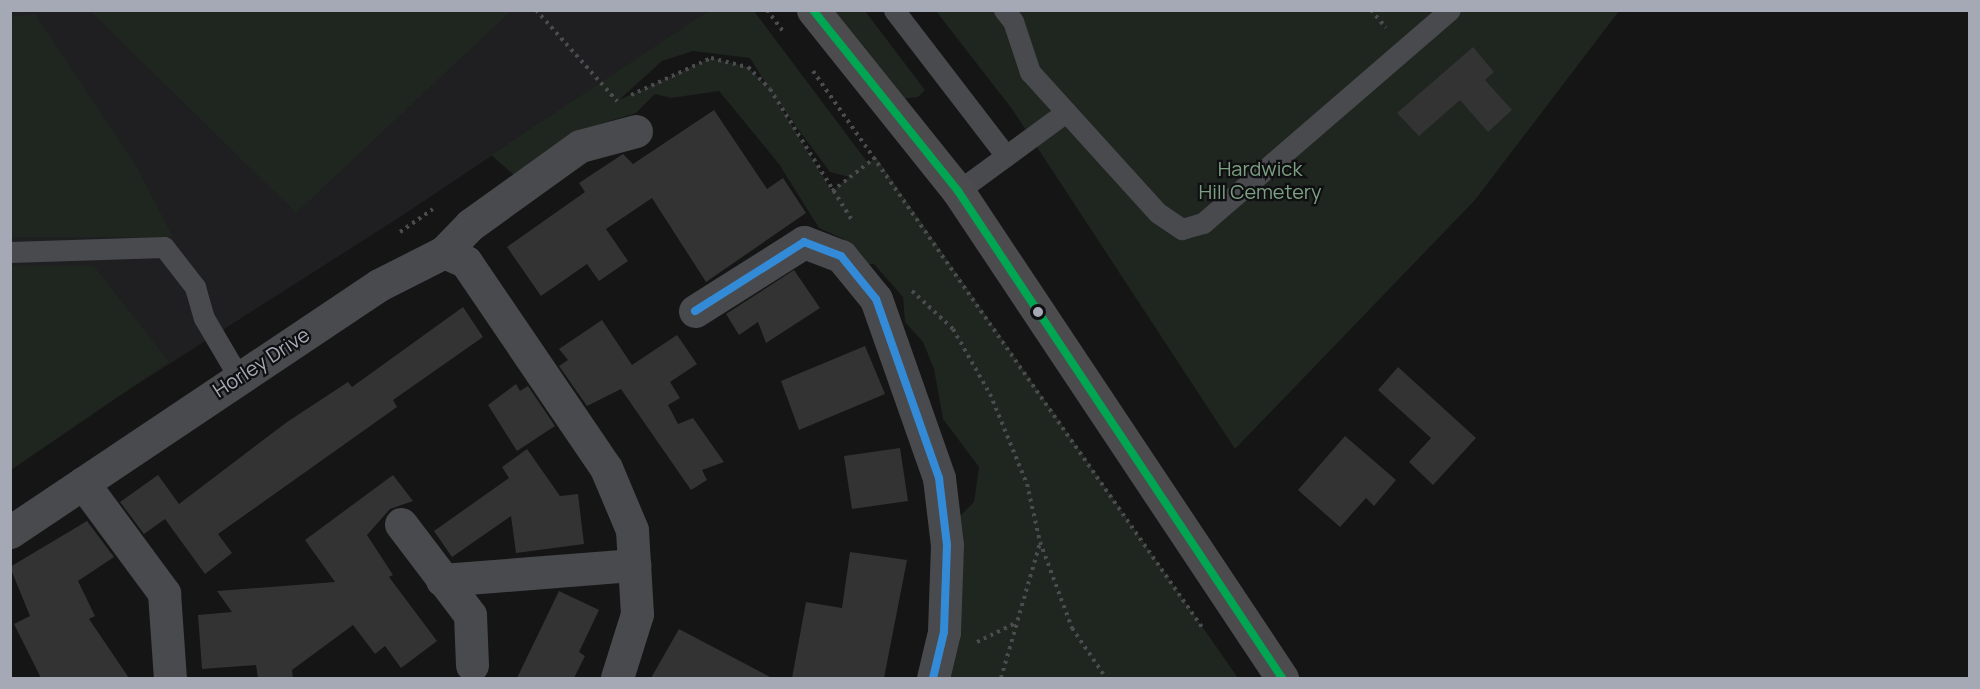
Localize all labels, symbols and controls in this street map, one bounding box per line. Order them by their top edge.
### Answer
park label: Hardwick Hill Cemetery [1199,156,1321,203]
unlabelled marker [1032,306,1044,318]
street label: Horley Drive [208,322,314,402]

